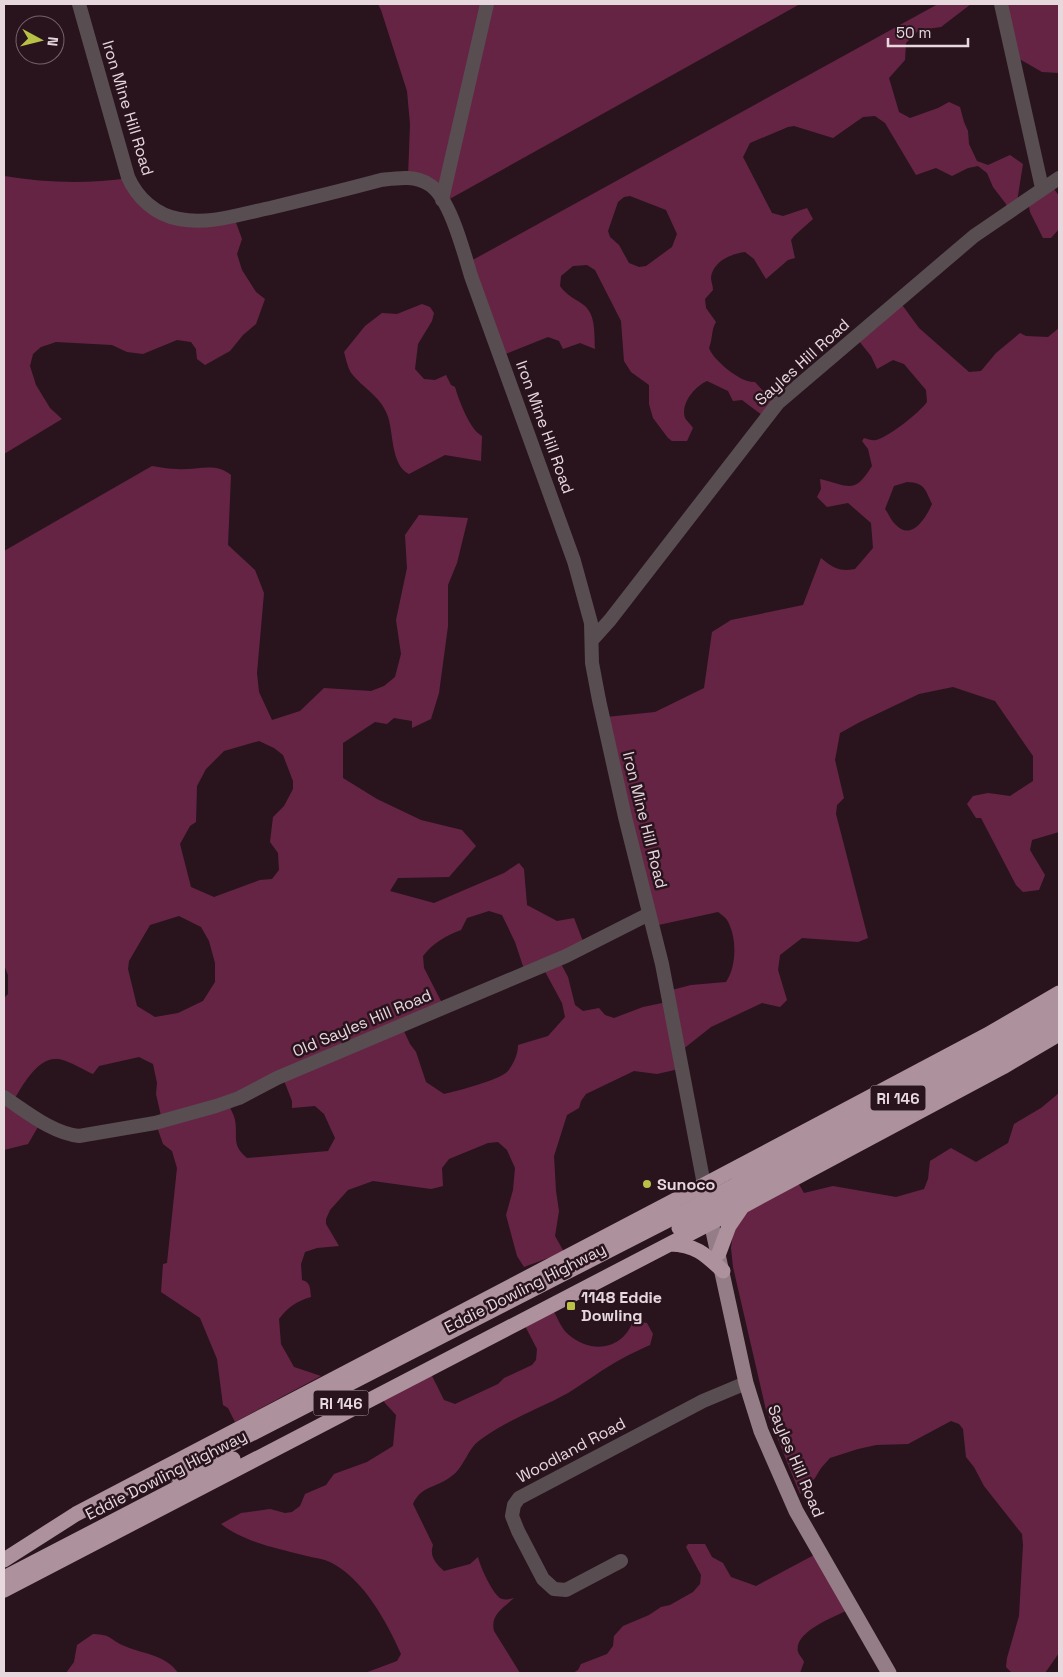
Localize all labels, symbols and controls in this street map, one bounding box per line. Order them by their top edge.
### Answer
north arrow [15,15,65,65]
scale bar [888,15,968,47]
text: 50 m [896,23,931,42]
text: N [43,36,62,47]
street label: Iron Mine Hill Road [97,38,159,178]
street label: Sayles Hill Road [750,314,854,410]
street label: Iron Mine Hill Road [511,358,579,496]
street label: Iron Mine Hill Road [618,749,672,891]
street label: Old Sayles Hill Road [289,984,435,1062]
road number: RI 146 [870,1086,926,1110]
place label: Sunoco [657,1174,716,1195]
marker: Sunoco [641,1178,653,1190]
street label: Eddie Dowling Highway [441,1238,609,1338]
place label: 1148 Eddie Dowling [581,1287,662,1326]
marker: 1148 Eddie Dowling [565,1300,577,1312]
road number: RI 146 [314,1390,368,1416]
street label: Sayles Hill Road [763,1402,829,1520]
street label: Woodland Road [513,1412,629,1488]
street label: Eddie Dowling Highway [82,1425,250,1525]

